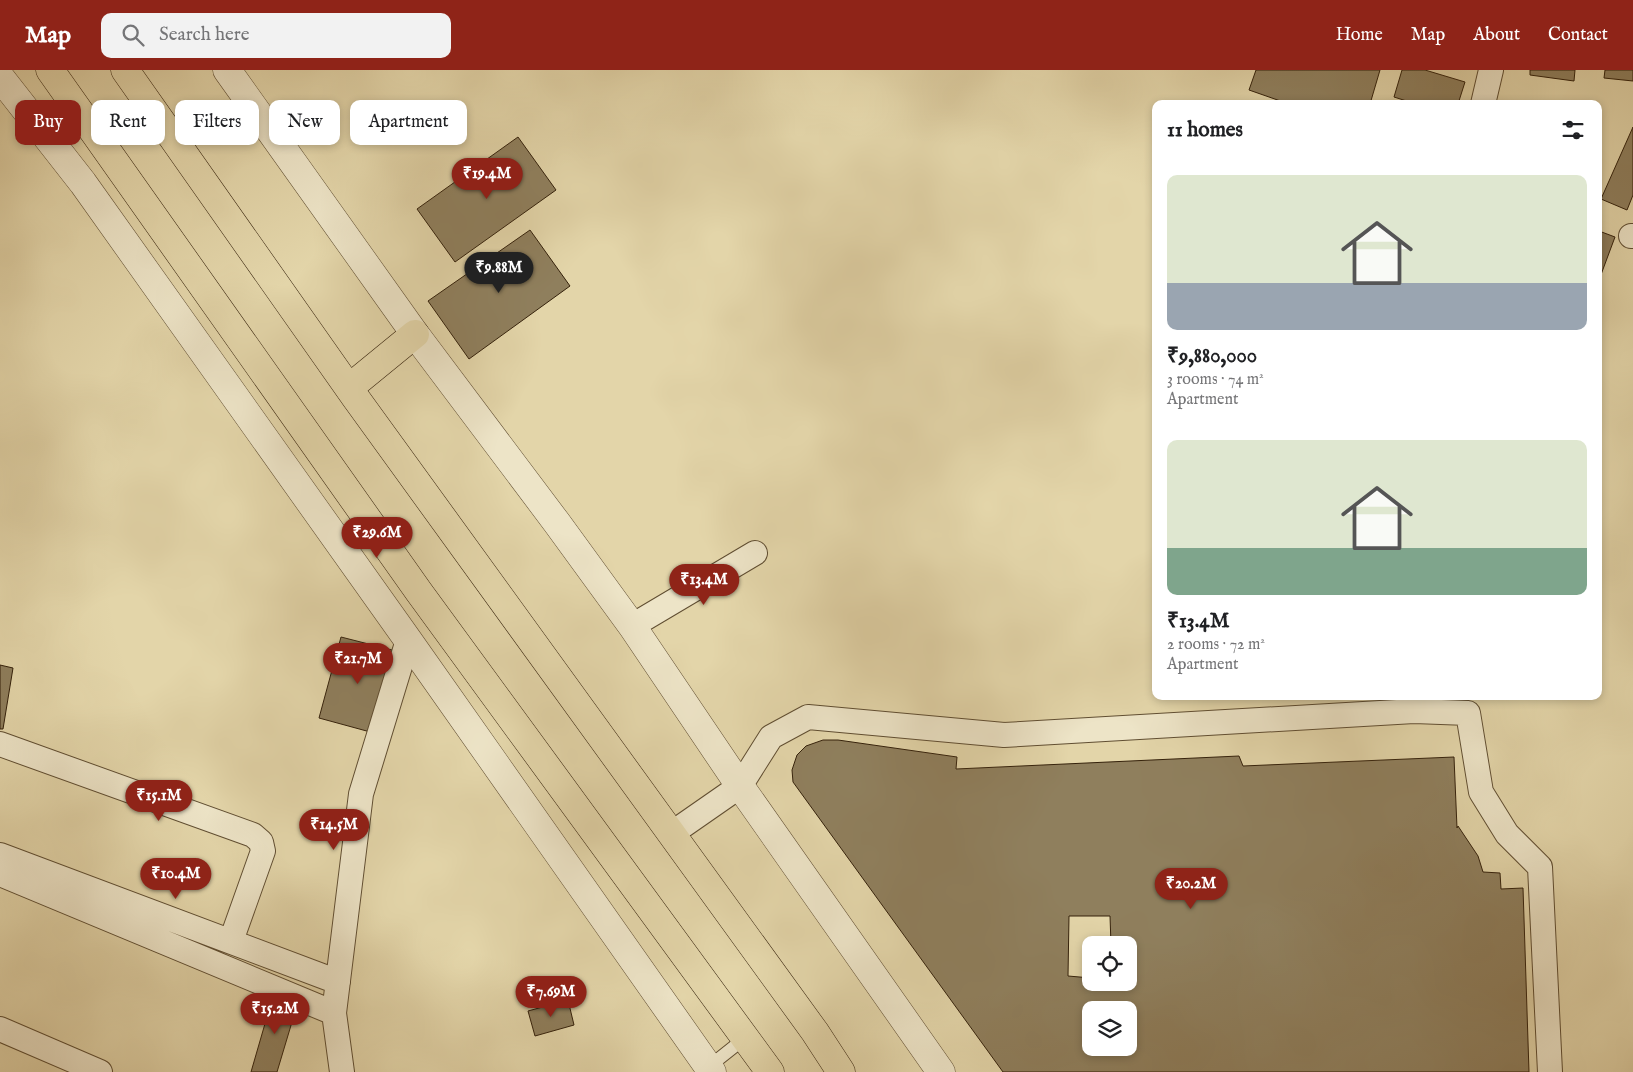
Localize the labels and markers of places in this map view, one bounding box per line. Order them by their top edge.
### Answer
pin: ₹19.4M [446,158,528,200]
pin: ₹9.88M [458,252,540,294]
pin: ₹29.6M [336,516,418,559]
pin: ₹13.4M [663,564,745,606]
pin: ₹21.7M [317,642,399,685]
pin: ₹15.1M [118,780,200,822]
pin: ₹14.5M [293,808,375,851]
pin: ₹10.4M [135,858,217,900]
pin: ₹20.2M [1150,868,1232,910]
pin: ₹7.69M [510,976,592,1018]
pin: ₹15.2M [234,992,316,1035]

